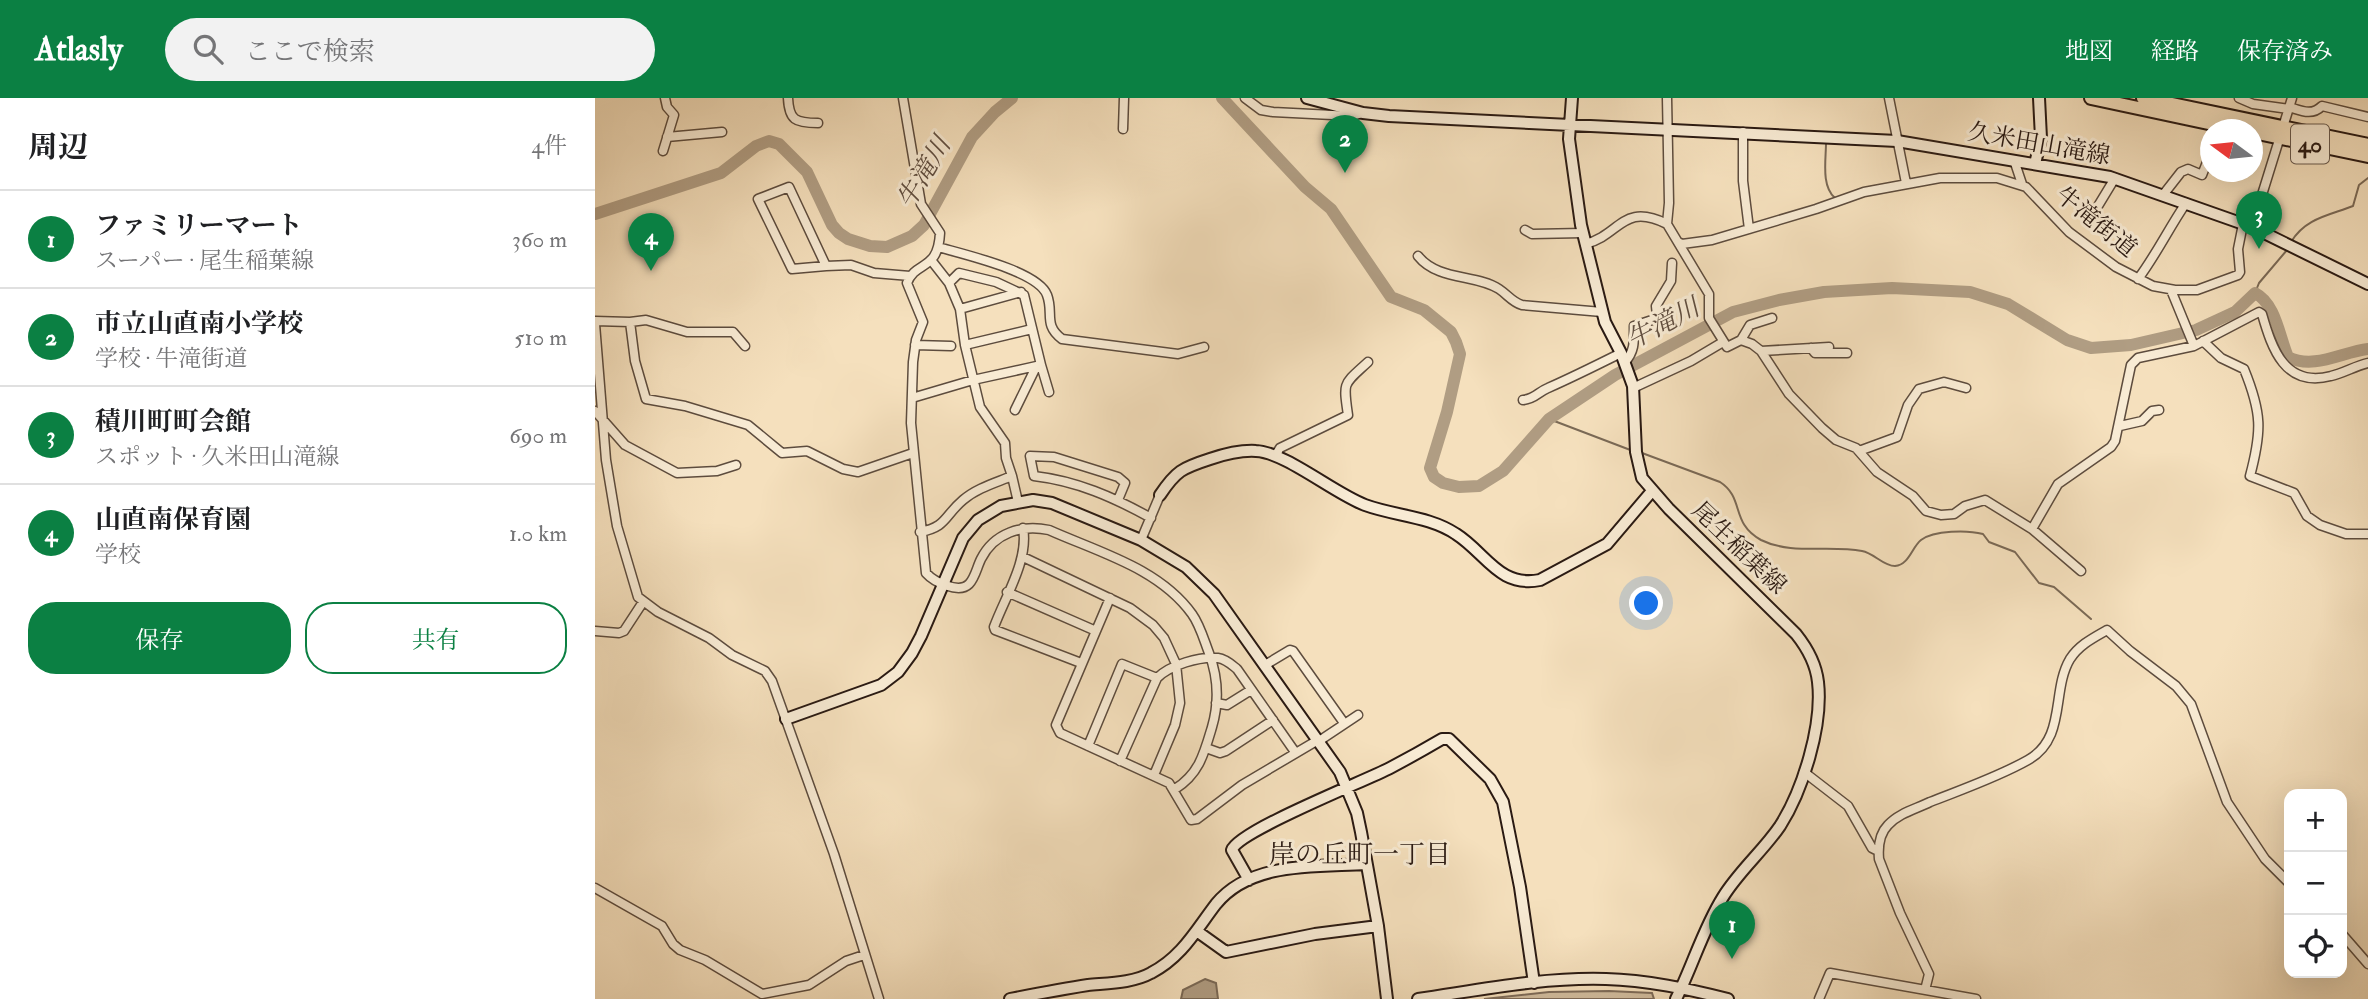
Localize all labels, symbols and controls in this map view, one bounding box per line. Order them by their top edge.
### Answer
search box [165,18,655,81]
text: Atlasly [35,29,123,70]
icon: search [189,30,227,68]
text: ここで検索 [245,36,375,68]
text: 地図 [2065,36,2113,67]
text: 経路 [2151,36,2199,67]
text: 保存済み [2237,36,2333,67]
pin: 2 [1322,115,1368,173]
street label: 久米田山滝線 [1965,116,2113,172]
north arrow [2200,119,2263,182]
road number: 40 [2291,124,2329,164]
text: 周辺 [28,129,88,166]
water label: 牛滝川 [890,129,959,215]
text: 4件 [532,131,567,160]
street label: 牛滝街道 [2049,180,2143,264]
pin: 3 [2236,191,2282,249]
text: ファミリーマート [95,210,302,242]
pin: 4 [628,213,674,271]
text: 1 [47,225,55,254]
text: 360 m [512,225,567,254]
text: スーパー · 尾生稲葉線 [95,246,314,275]
water label: 牛滝川 [1621,290,1708,356]
text: 市立山直南小学校 [95,308,303,340]
text: 2 [45,323,57,352]
text: 510 m [514,323,567,352]
text: 学校 · 牛滝街道 [95,344,247,373]
text: 積川町町会館 [95,406,251,438]
text: 3 [47,421,55,450]
text: 690 m [509,421,567,450]
text: スポット · 久米田山滝線 [95,442,339,471]
street label: 尾生稲葉線 [1685,495,1793,601]
text: 山直南保育園 [95,504,251,536]
text: 4 [45,519,57,548]
text: 1.0 km [509,519,567,548]
text: 学校 [95,540,141,569]
your location [1629,586,1663,620]
button: 保存 [28,602,291,674]
button: 共有 [305,602,567,674]
map controls [2284,789,2347,978]
button: + [2284,789,2347,852]
district label: 岸の丘町一丁目 [1269,839,1451,871]
button: − [2284,852,2347,915]
pin: 1 [1709,901,1755,959]
button: locate [2284,915,2347,978]

